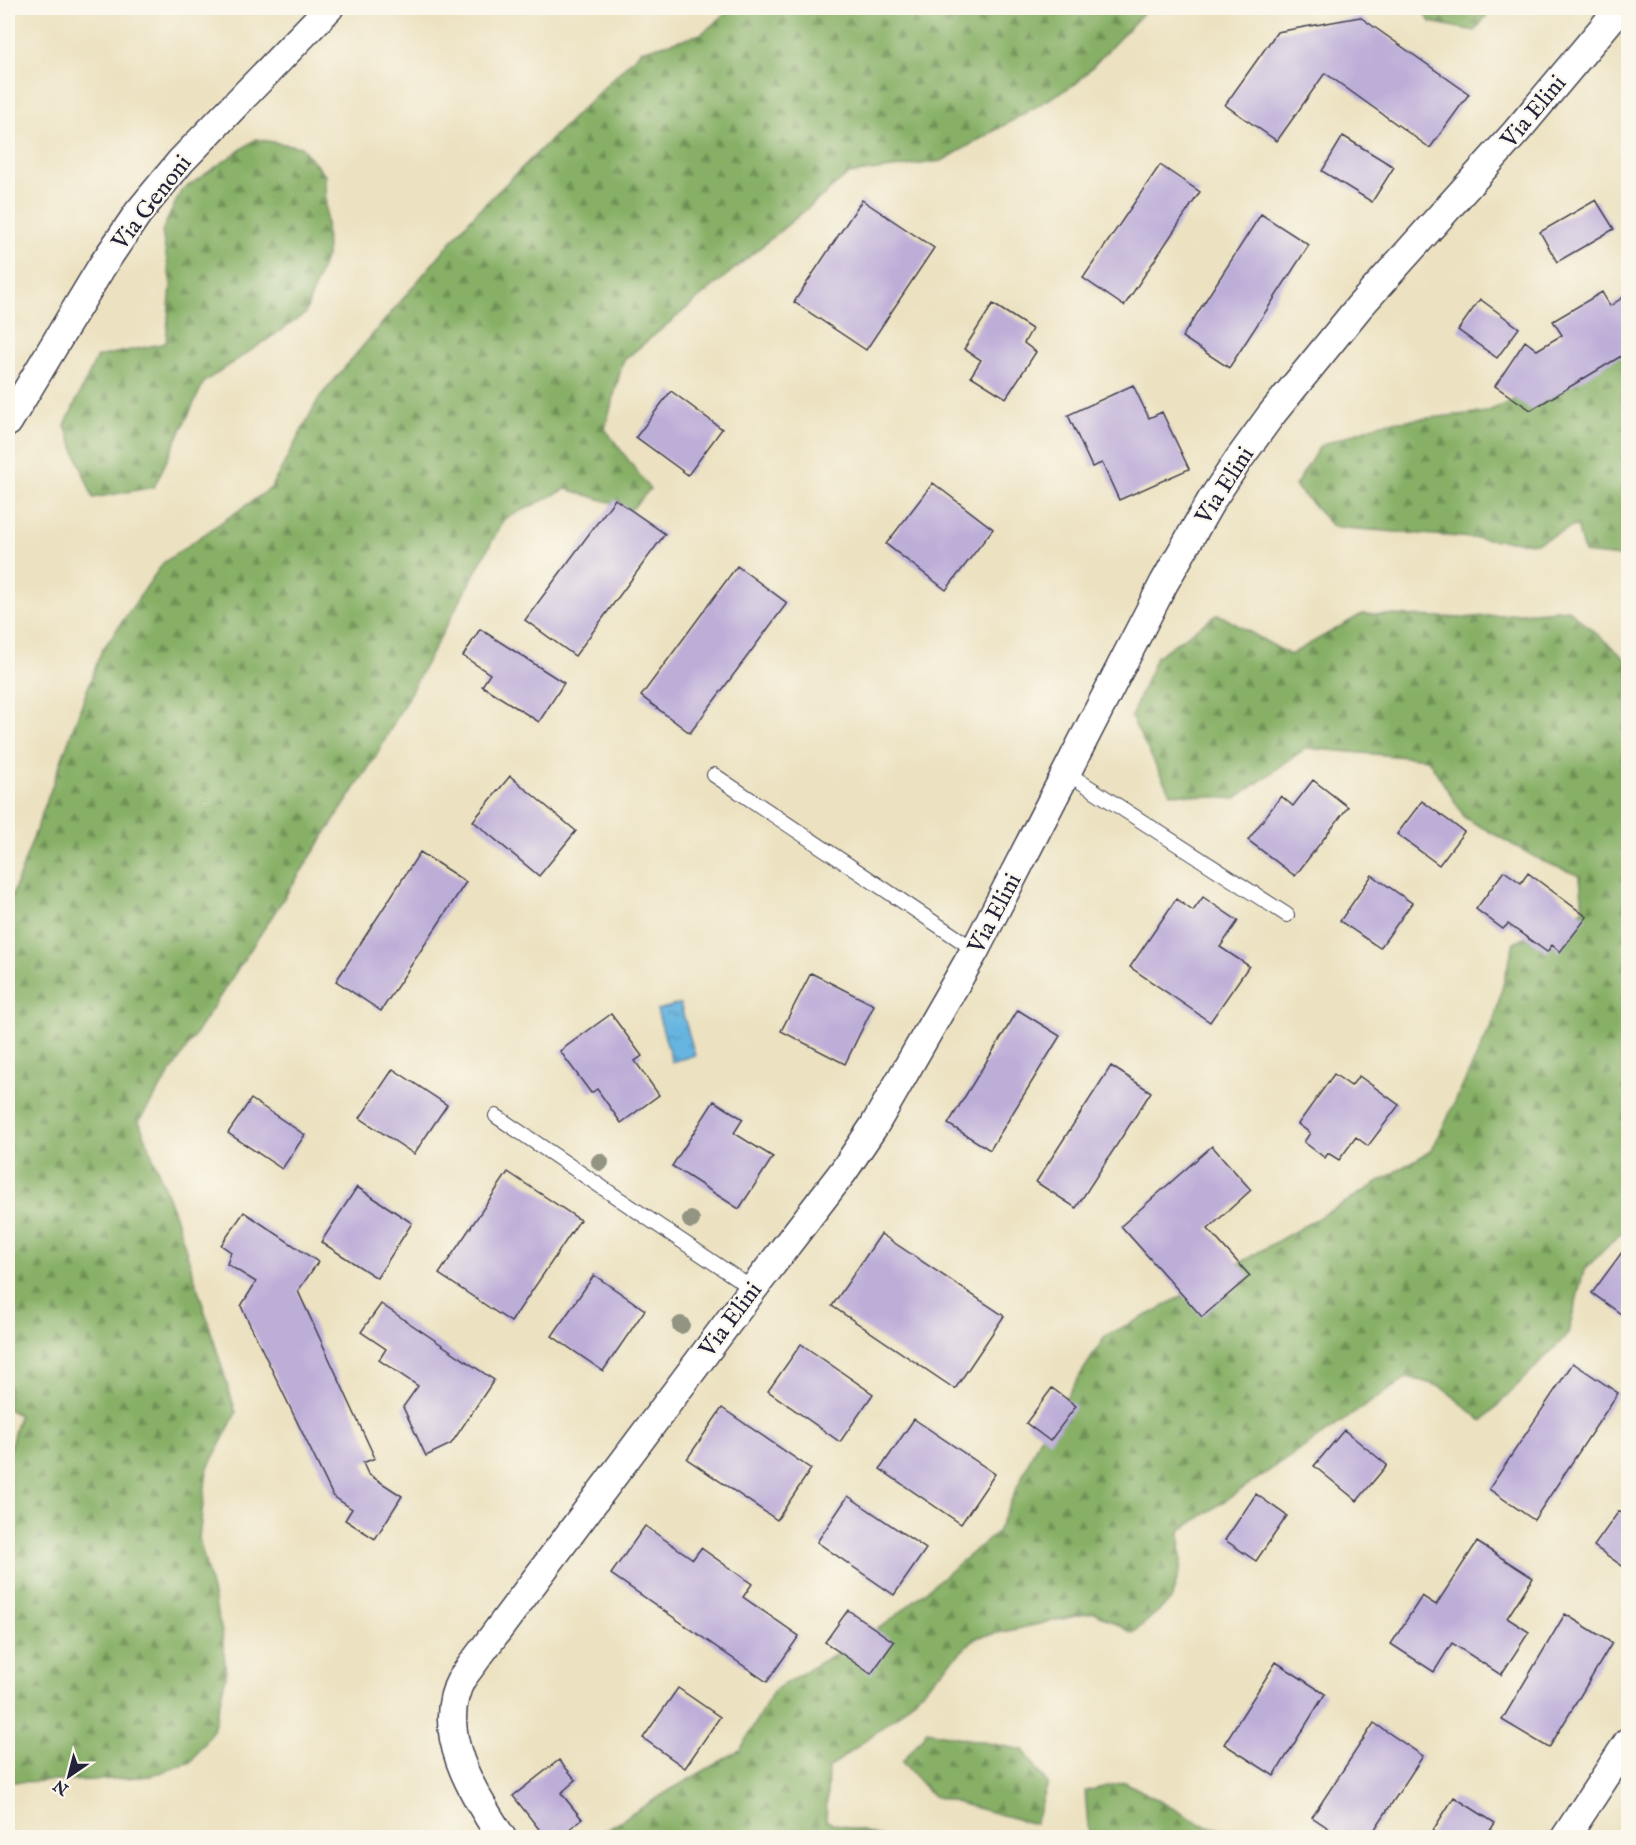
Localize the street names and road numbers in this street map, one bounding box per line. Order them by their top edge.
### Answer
street label: Via Elini [1494,69,1574,156]
street label: Via Genoni [105,149,199,258]
street label: Via Elini [1188,441,1262,531]
street label: Via Elini [961,868,1029,960]
street label: Via Elini [692,1276,770,1365]

